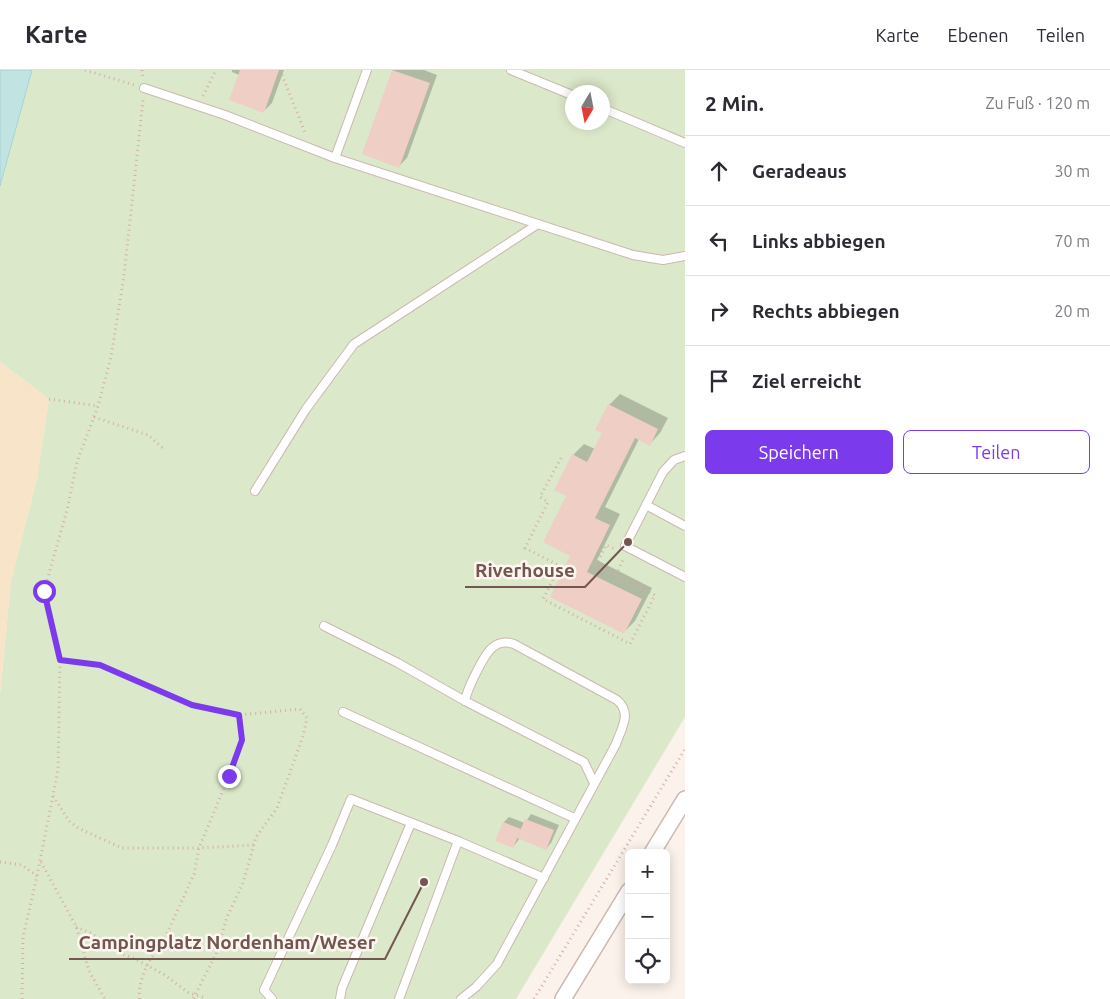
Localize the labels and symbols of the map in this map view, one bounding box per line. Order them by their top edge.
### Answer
north arrow [565,85,610,130]
callout: Riverhouse [465,553,585,587]
text: Riverhouse [475,559,575,581]
route start [33,580,56,603]
route end [218,765,241,788]
callout: Campingplatz Nordenham/Weser [69,925,385,959]
text: Campingplatz Nordenham/Weser [79,931,376,953]

